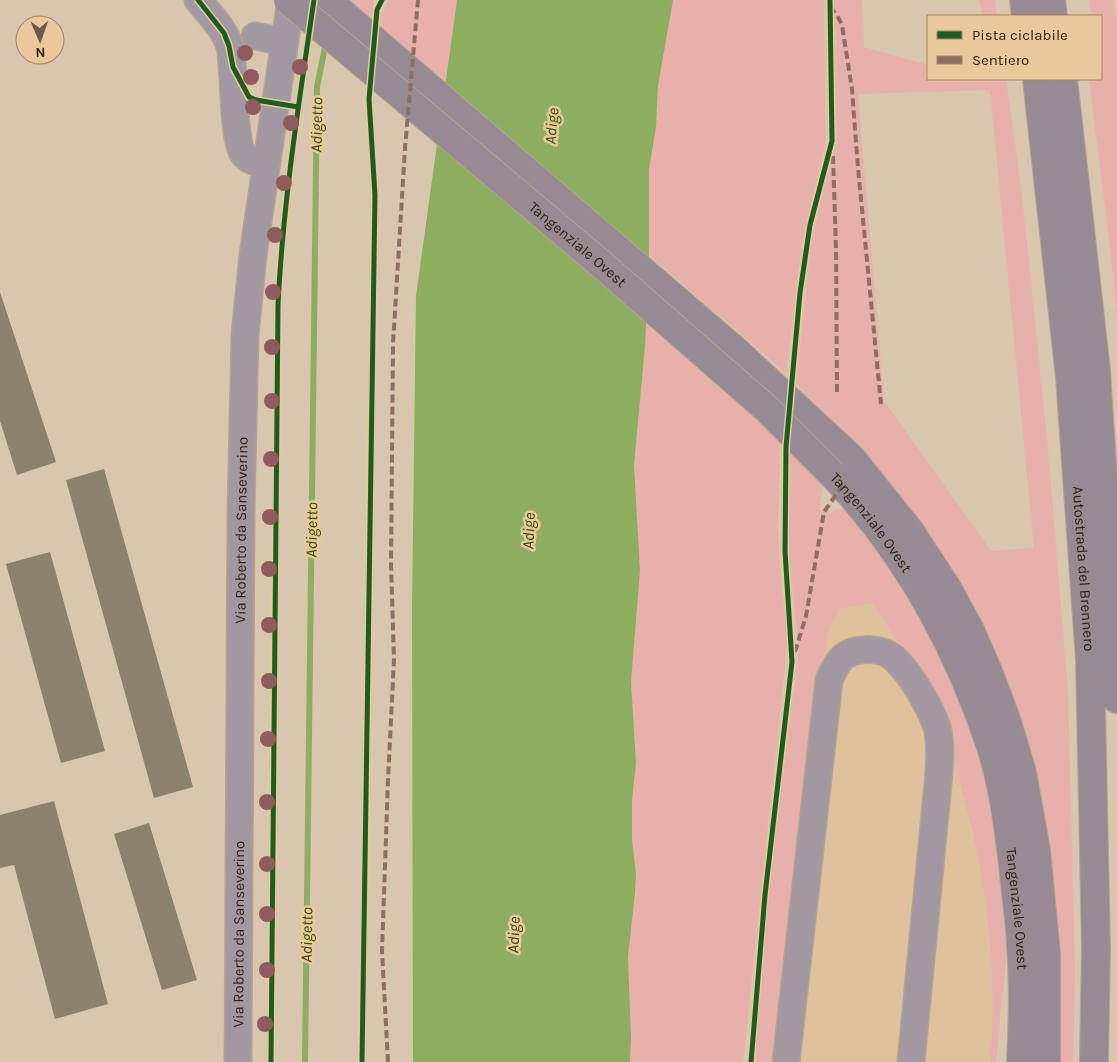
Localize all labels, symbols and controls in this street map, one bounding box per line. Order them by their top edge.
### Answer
north arrow [15,15,65,65]
legend [927,15,1102,80]
text: Pista ciclabile [972,26,1068,44]
text: N [35,44,46,61]
text: Sentiero [972,51,1029,69]
water label: Adigetto [307,97,326,153]
water label: Adige [540,106,563,145]
street label: Tangenziale Ovest [525,198,630,291]
street label: Via Roberto da Sanseverino [231,436,252,623]
street label: Tangenziale Ovest [826,469,916,576]
street label: Autostrada del Brennero [1069,485,1098,652]
water label: Adigetto [302,502,321,558]
water label: Adige [518,512,539,550]
street label: Via Roberto da Sanseverino [229,841,248,1027]
street label: Tangenziale Ovest [1002,846,1031,970]
water label: Adigetto [297,907,316,963]
water label: Adige [503,916,524,954]

